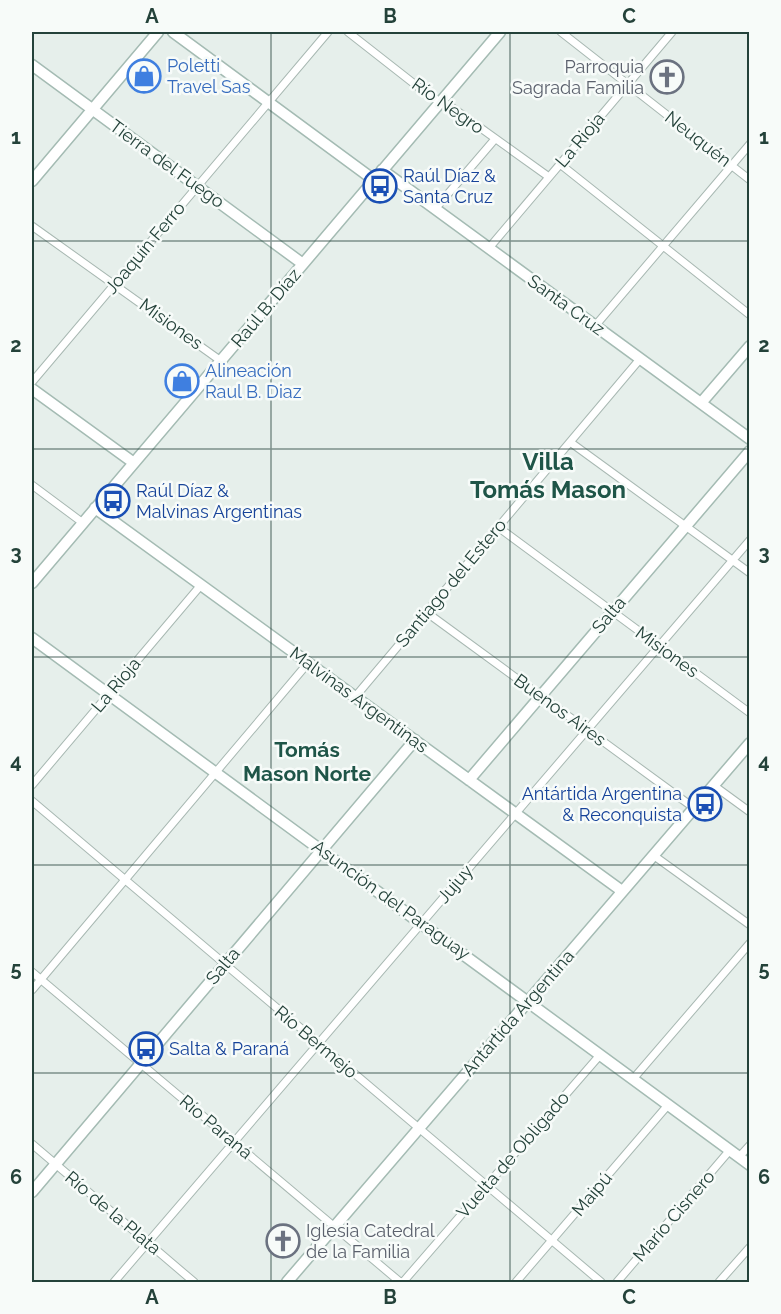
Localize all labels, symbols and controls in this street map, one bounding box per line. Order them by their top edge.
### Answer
text: A [145,4,159,28]
text: B [383,4,397,28]
text: C [622,4,636,28]
place label: Poletti Travel Sas [167,55,251,97]
place label: Parroquia Sagrada Familia [512,56,644,98]
shop icon: Poletti Travel Sas [126,58,162,94]
church icon: Parroquia Sagrada Familia [649,59,685,95]
street label: Río Negro [408,73,489,138]
street label: Neuquén [661,106,735,171]
street label: La Rioja [551,108,609,171]
street label: Tierra del Fuego [106,115,229,212]
text: 1 [11,125,21,149]
text: 1 [759,125,769,149]
place label: Raúl Díaz & Santa Cruz [403,165,496,207]
bus stop icon: Raúl Díaz & Santa Cruz [362,168,398,204]
street label: Joaquín Ferro [100,197,189,298]
street label: Raúl B. Díaz [227,264,305,351]
street label: Santa Cruz [524,270,609,340]
street label: Misiones [136,294,207,354]
text: 2 [10,333,22,357]
text: 2 [758,333,770,357]
place label: Alineación Raul B. Diaz [205,360,302,402]
shop icon: Alineación Raul B. Diaz [164,363,200,399]
district label: Villa Tomás Mason [470,447,626,504]
place label: Raúl Díaz & Malvinas Argentinas [136,480,302,522]
bus stop icon: Raúl Díaz & Malvinas Argentinas [95,483,131,519]
street label: Santiago del Estero [391,514,511,651]
text: 3 [10,541,22,565]
text: 3 [758,541,770,565]
street label: Salta [587,592,630,637]
street label: Misiones [632,622,703,682]
street label: Malvinas Argentinas [286,642,433,757]
street label: La Rioja [87,653,145,716]
street label: Buenos Aires [510,669,611,750]
district label: Tomás Mason Norte [243,737,371,786]
text: 4 [10,749,22,773]
text: 4 [758,749,770,773]
place label: Antártida Argentina & Reconquista [522,783,682,825]
bus stop icon: Antártida Argentina & Reconquista [687,786,723,822]
street label: Asunción del Paraguay [308,835,475,964]
street label: Jujuy [432,860,477,907]
street label: Salta [201,943,244,988]
street label: Antártida Argentina [457,945,578,1080]
text: 5 [10,957,22,981]
text: 5 [758,957,770,981]
street label: Río Bermejo [271,1001,362,1083]
bus stop icon: Salta & Paraná [128,1031,164,1067]
place label: Salta & Paraná [169,1038,289,1059]
street label: Vuelta de Obligado [452,1087,573,1222]
street label: Río Paraná [176,1090,257,1163]
text: 6 [10,1165,22,1189]
text: 6 [758,1165,770,1189]
street label: Mario Cisnero [628,1166,719,1266]
street label: Río de la Plata [61,1167,165,1259]
street label: Maipú [567,1167,616,1220]
place label: Iglesia Catedral de la Familia [306,1220,435,1262]
church icon: Iglesia Catedral de la Familia [265,1223,301,1259]
text: A [145,1285,159,1309]
text: B [383,1285,397,1309]
text: C [622,1285,636,1309]

